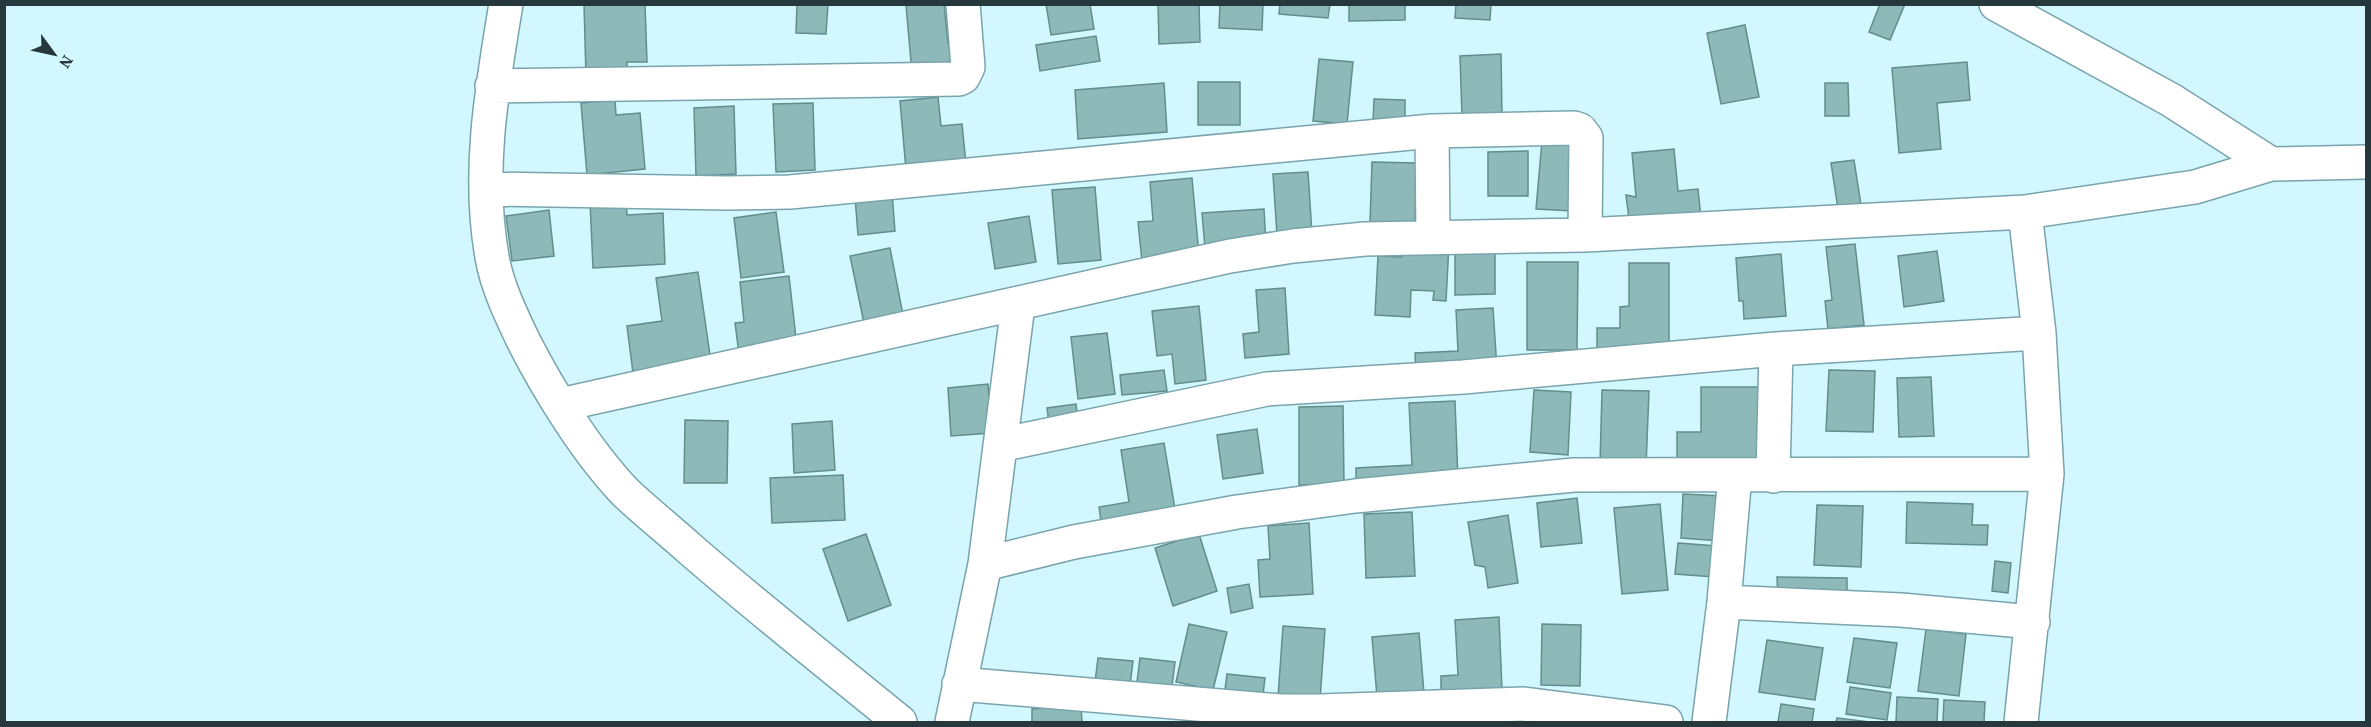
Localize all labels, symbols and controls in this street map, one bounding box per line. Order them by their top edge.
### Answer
north arrow [24,24,84,84]
text: N [54,51,79,73]

